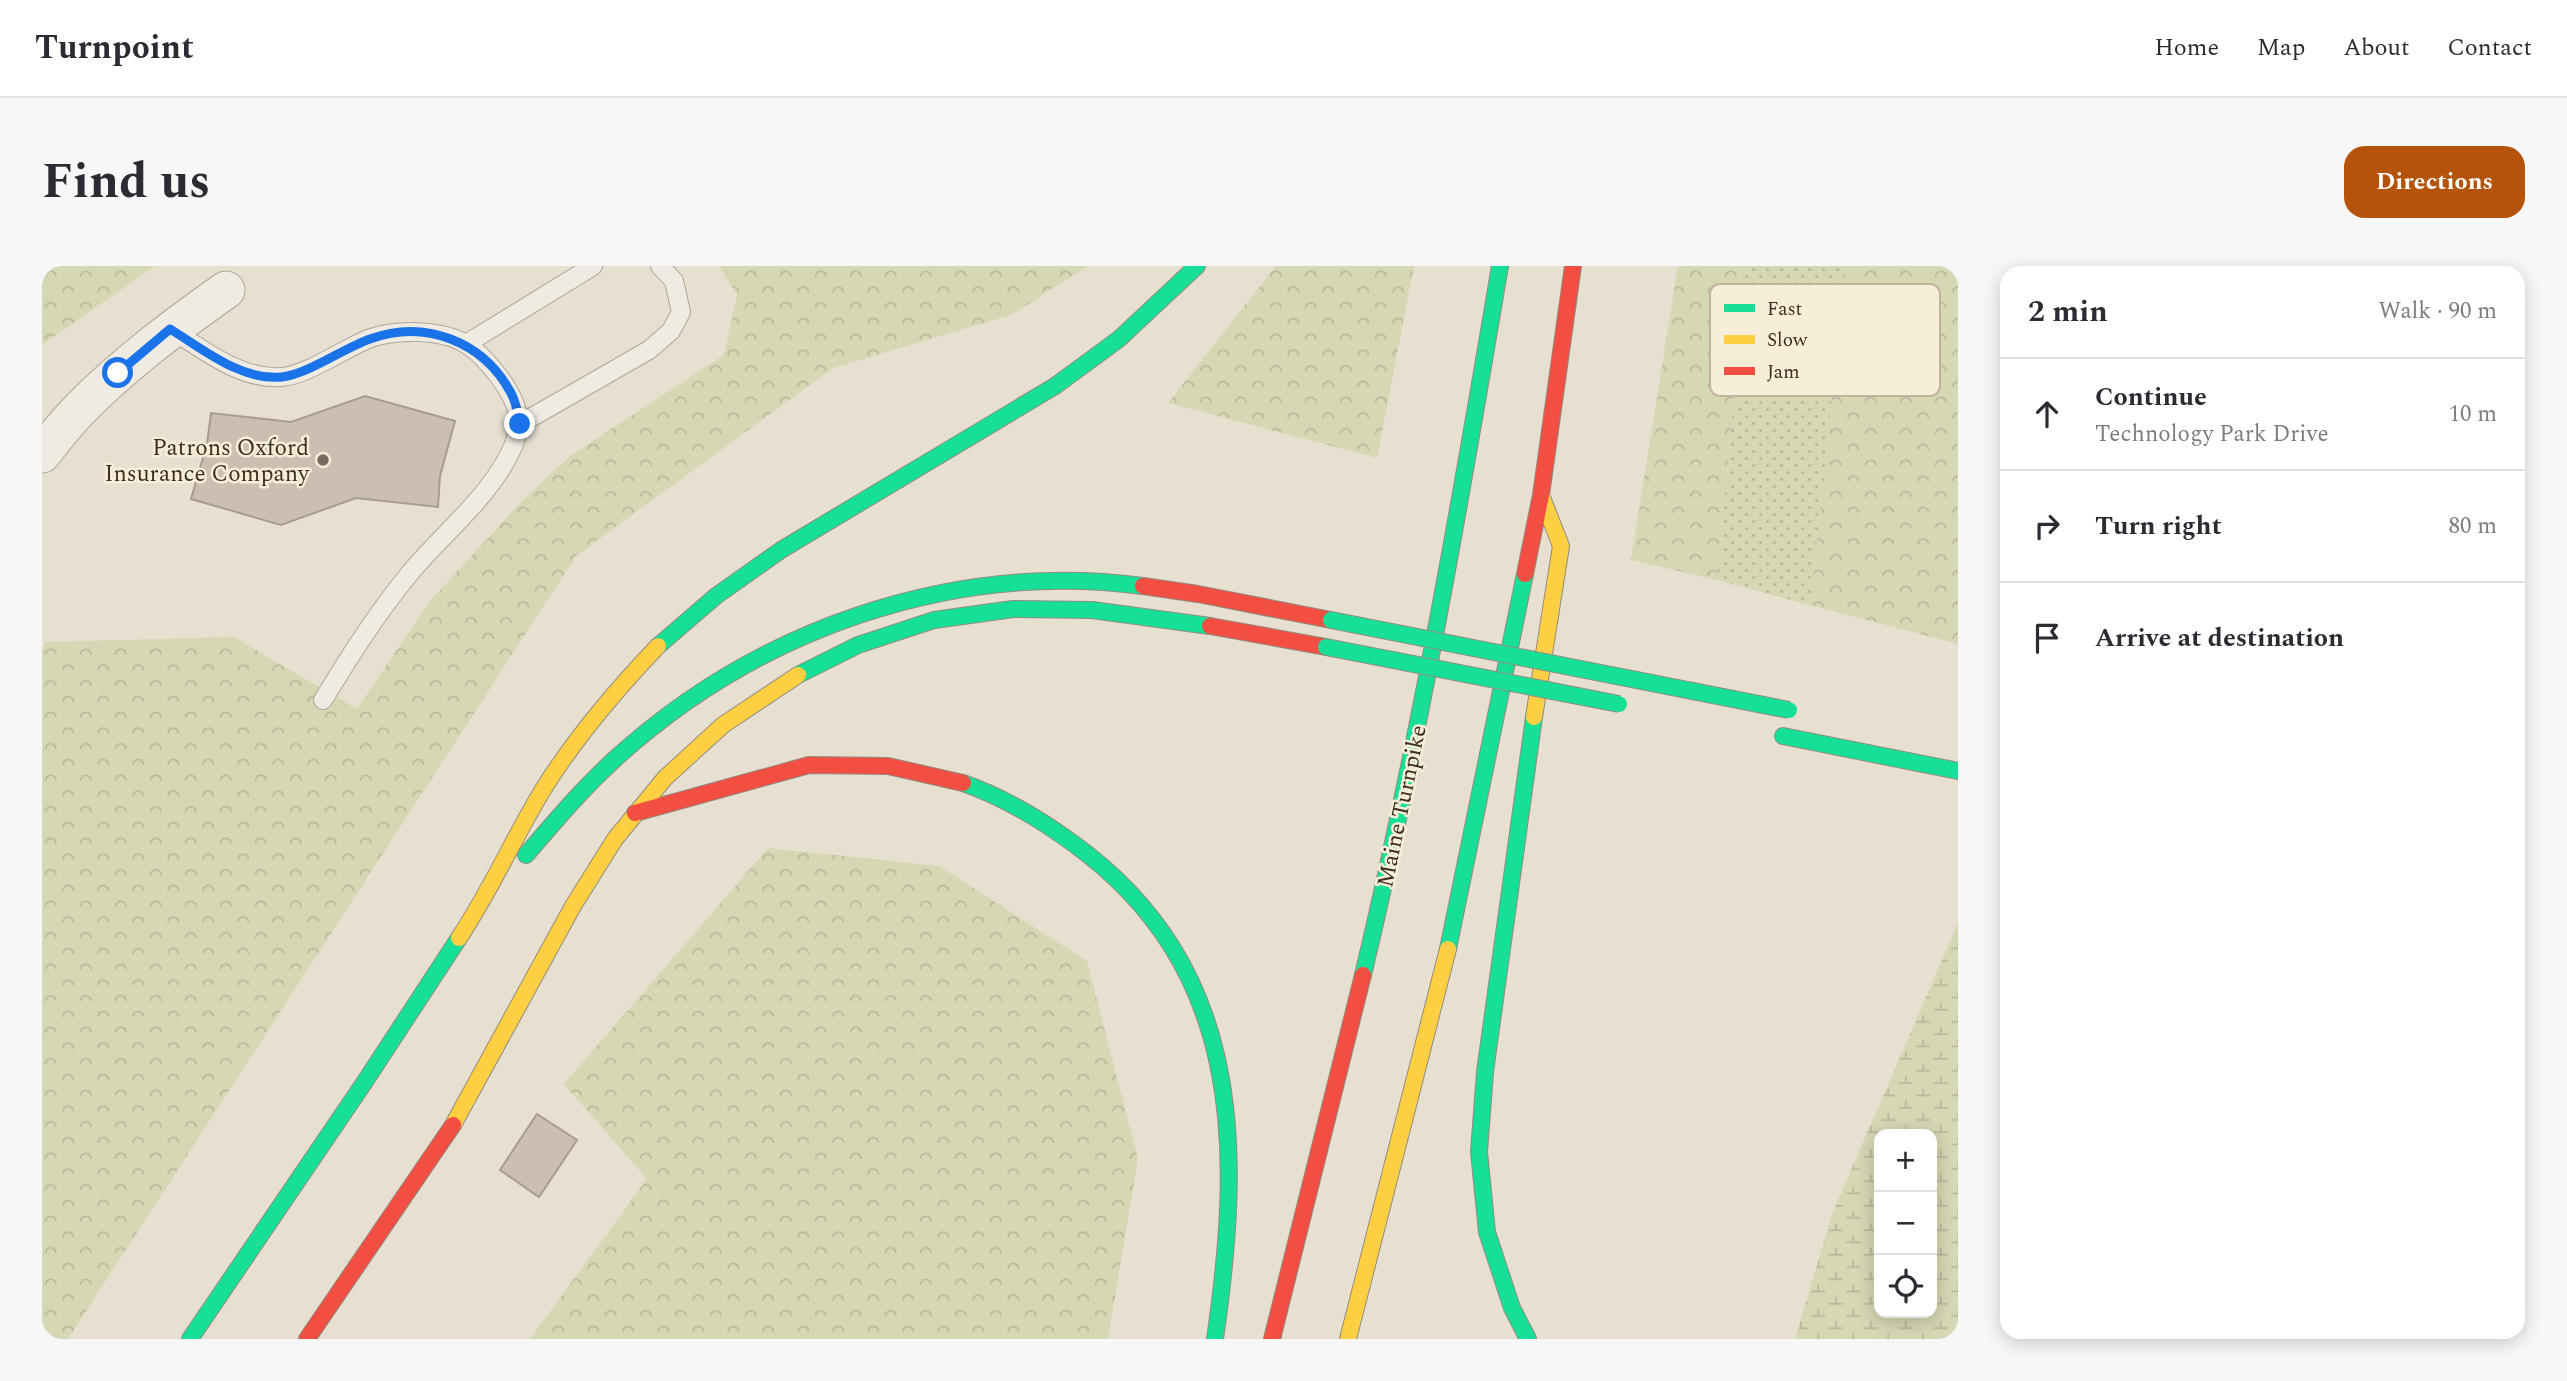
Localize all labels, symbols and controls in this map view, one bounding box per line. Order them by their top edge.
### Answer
text: Turnpoint [35,23,194,73]
text: Home [2154,30,2219,66]
text: Map [2257,30,2305,66]
text: About [2343,30,2409,66]
text: Contact [2447,30,2532,66]
text: Find us [42,145,210,220]
button: Directions [2344,146,2525,218]
legend [1710,284,1940,396]
text: 2 min [2028,289,2108,335]
text: Walk · 90 m [2378,294,2497,329]
text: Fast [1767,295,1803,324]
text: Slow [1767,326,1808,355]
route start [102,357,133,388]
text: Jam [1767,358,1799,387]
text: Continue [2095,377,2207,417]
icon: ahead [2028,395,2066,433]
text: 10 m [2448,397,2497,432]
route end [504,408,535,439]
text: Technology Park Drive [2095,417,2329,452]
place label: Patrons Oxford Insurance Company [104,431,310,492]
marker: Patrons Oxford Insurance Company [315,452,331,468]
text: Turn right [2095,506,2222,546]
icon: right [2028,507,2066,545]
text: 80 m [2448,509,2497,544]
text: Arrive at destination [2095,618,2344,658]
icon: arrive [2028,619,2066,657]
street label: Maine Turnpike [1368,722,1437,891]
map controls [1874,1129,1937,1318]
button: + [1874,1129,1937,1192]
button: − [1874,1192,1937,1255]
button: locate [1874,1255,1937,1318]

